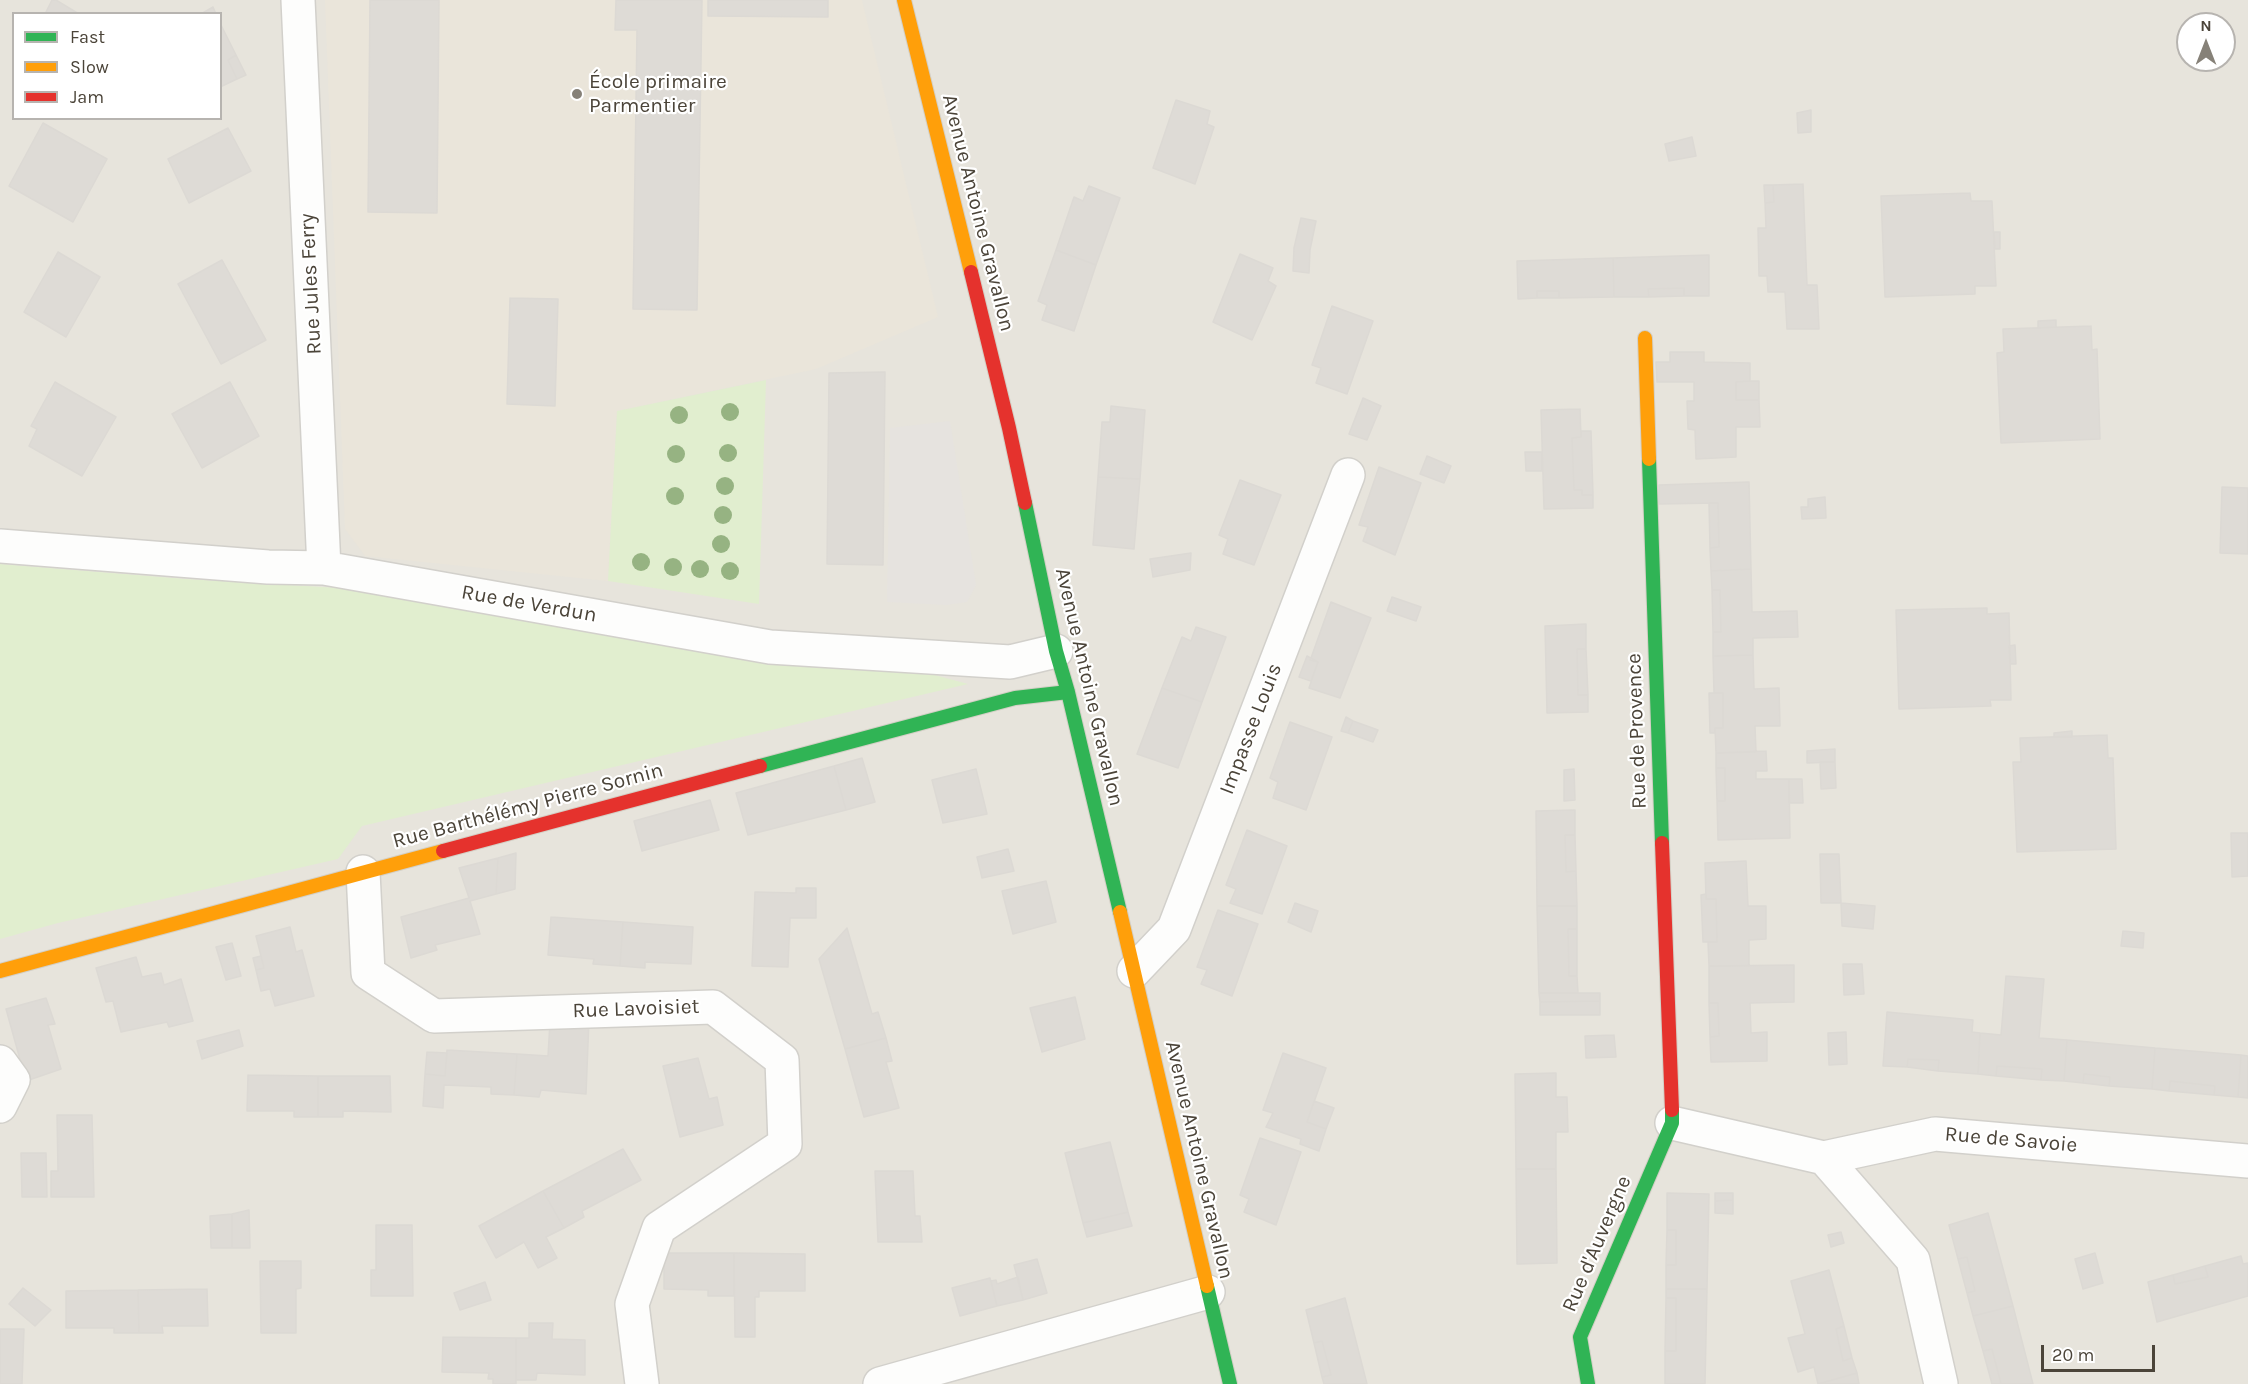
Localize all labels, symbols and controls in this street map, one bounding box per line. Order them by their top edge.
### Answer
legend [12,12,222,120]
north arrow [2176,12,2236,72]
text: N [2200,16,2212,35]
text: Fast [70,26,105,48]
text: Slow [70,56,109,78]
place label: École primaire Parmentier [589,69,727,119]
text: Jam [70,86,104,108]
marker: École primaire Parmentier [570,87,584,101]
street label: Avenue Antoine Gravallon [936,92,1020,334]
street label: Rue Jules Ferry [295,213,327,355]
street label: Avenue Antoine Gravallon [1049,565,1129,809]
street label: Rue de Verdun [459,580,599,628]
street label: Rue de Provence [1622,653,1652,809]
street label: Impasse Louis [1214,660,1288,798]
street label: Rue Barthélémy Pierre Sornin [390,758,666,854]
street label: Rue Lavoisiet [572,994,700,1024]
street label: Avenue Antoine Gravallon [1159,1038,1239,1282]
street label: Rue de Savoie [1944,1122,2078,1158]
street label: Rue d'Auvergne [1557,1172,1637,1316]
scale bar [2044,1333,2158,1371]
text: 20 m [2052,1344,2094,1366]

